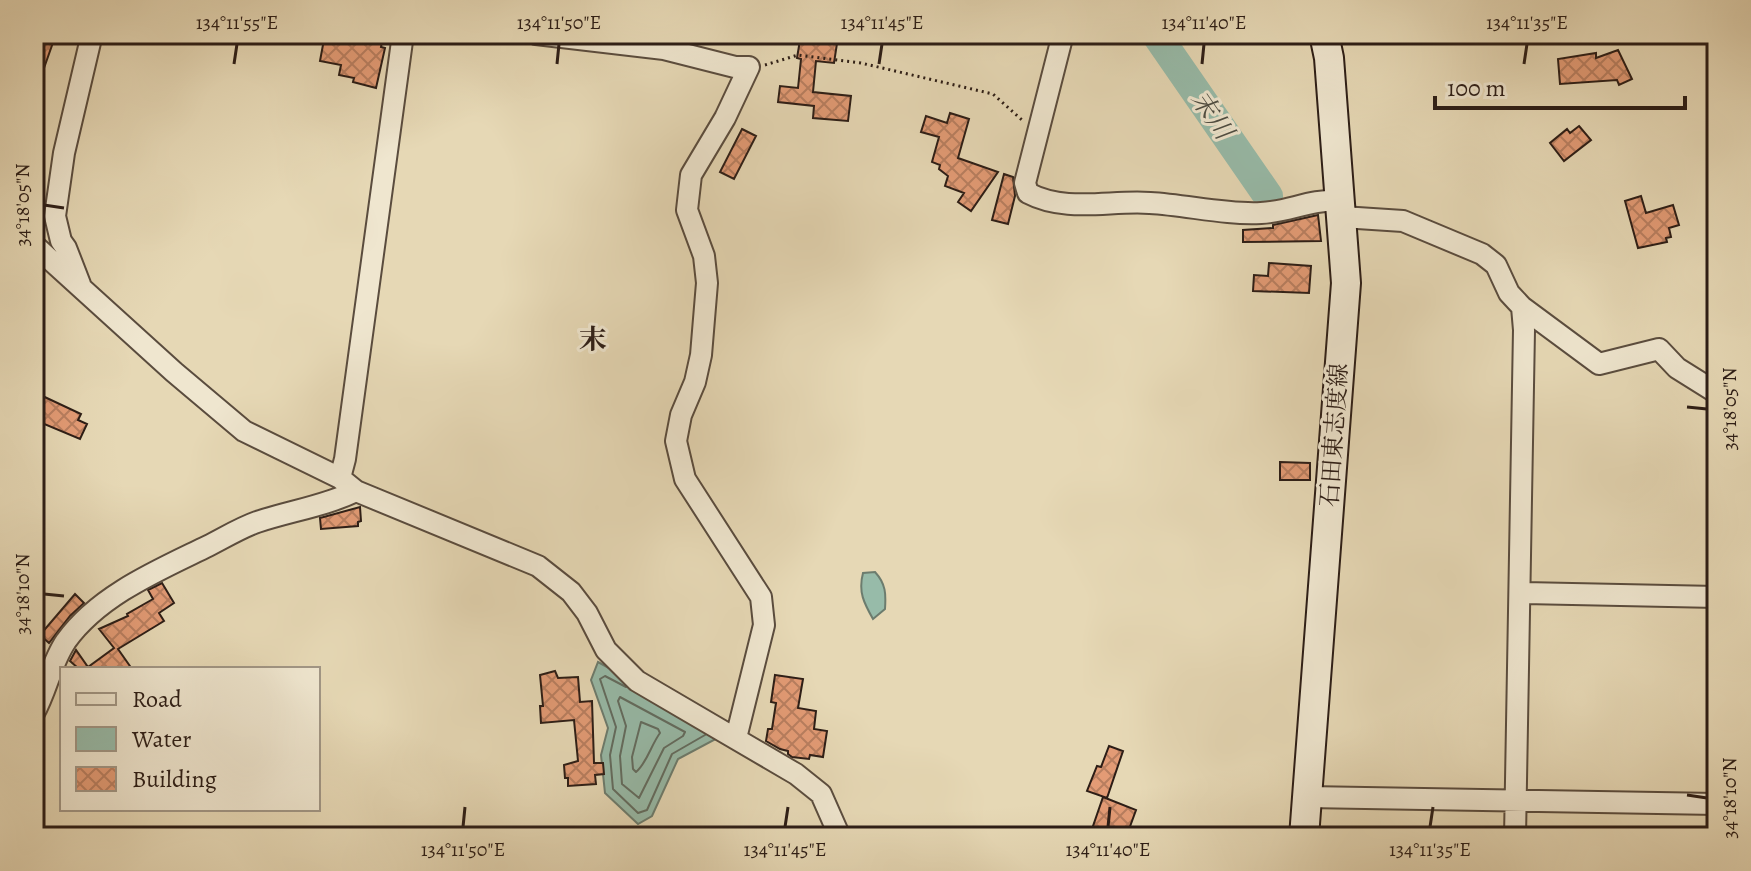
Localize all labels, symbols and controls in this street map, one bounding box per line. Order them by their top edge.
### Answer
text: 134°11'55"E [196,9,278,36]
text: 134°11'50"E [517,9,601,36]
text: 134°11'45"E [841,9,923,36]
text: 134°11'40"E [1162,9,1246,36]
text: 134°11'35"E [1486,9,1568,36]
scale bar [1435,60,1685,110]
text: 100 m [1447,72,1506,104]
water label: 末川 [1183,84,1243,149]
text: 34°18'05"N [9,163,36,247]
district label: 末 [579,321,607,359]
street label: 石田東志度線 [1313,362,1355,508]
text: 34°18'05"N [1716,367,1743,451]
text: 34°18'10"N [9,553,36,635]
legend [60,667,320,811]
text: Road [132,683,182,715]
text: Water [131,723,192,755]
text: 34°18'10"N [1716,757,1743,839]
text: Building [132,763,217,795]
text: 134°11'50"E [421,836,505,863]
text: 134°11'45"E [744,836,826,863]
text: 134°11'40"E [1066,836,1150,863]
text: 134°11'35"E [1389,836,1471,863]

